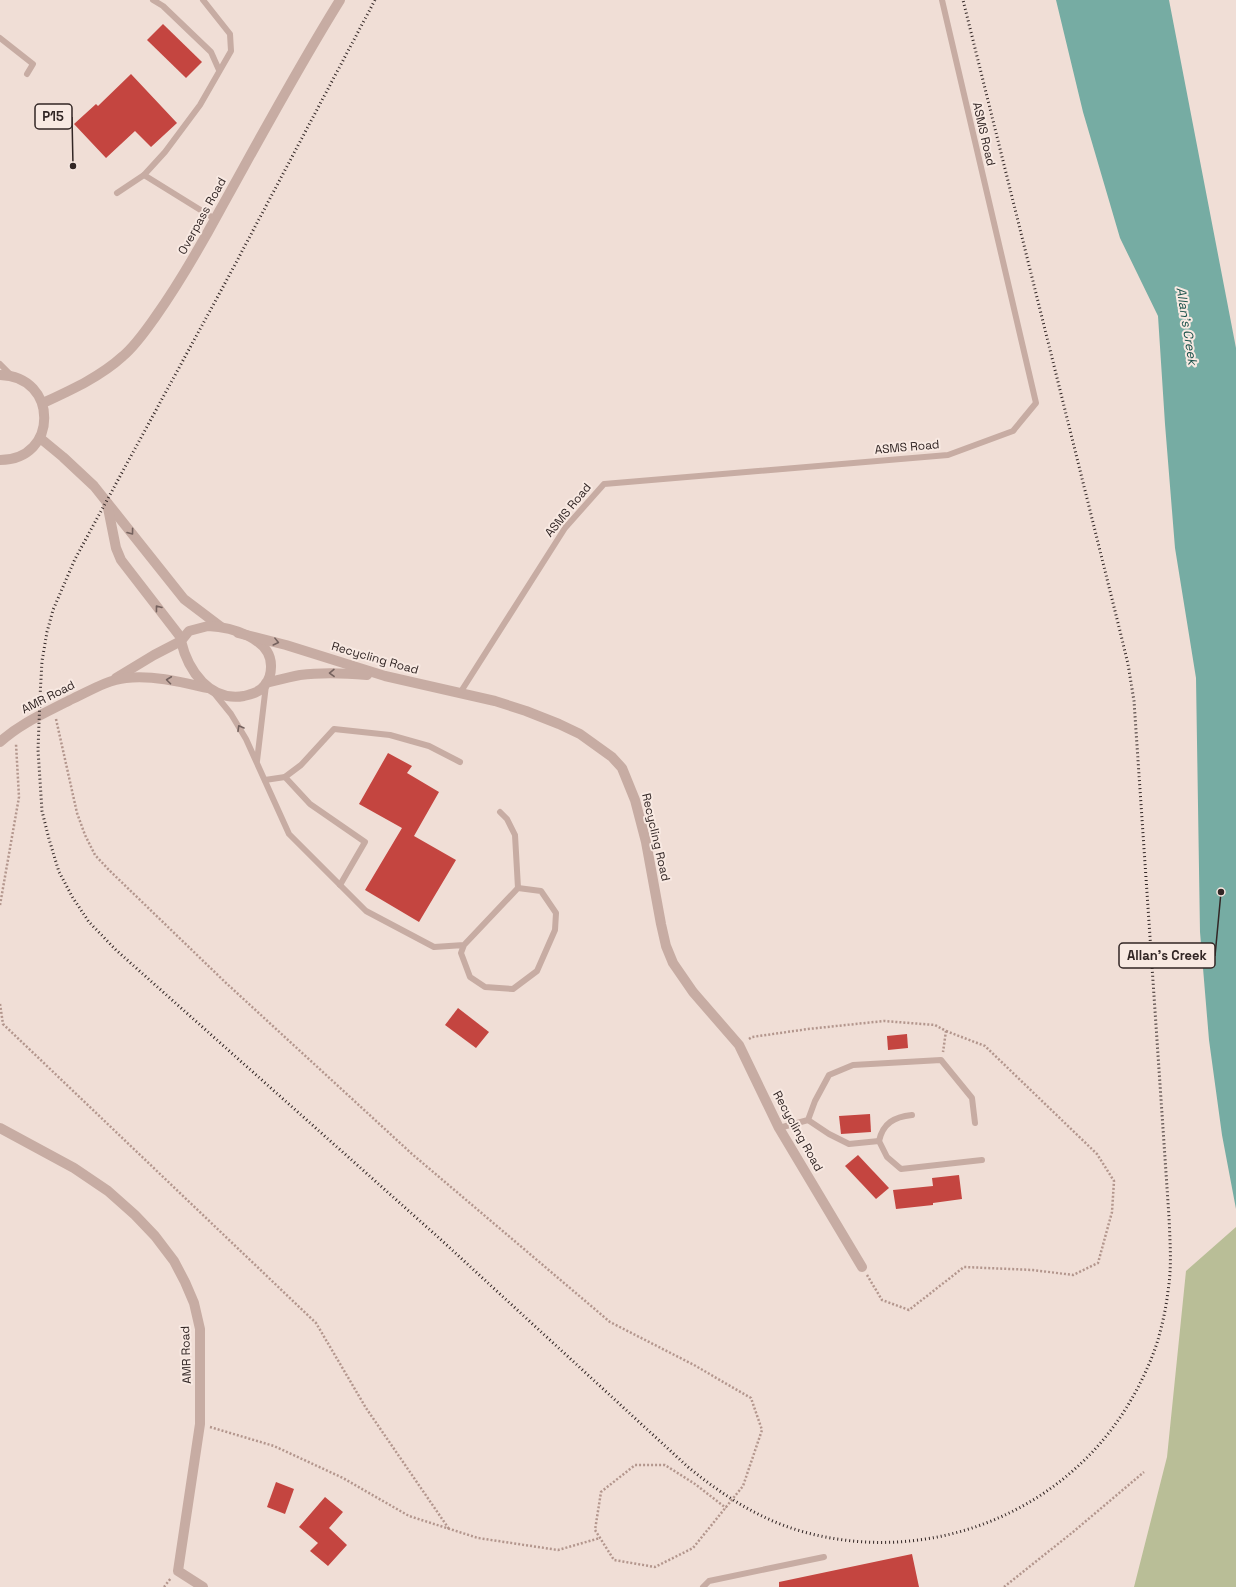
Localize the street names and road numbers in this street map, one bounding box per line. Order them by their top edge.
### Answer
street label: ASMS Road [969,100,999,168]
street label: Overpass Road [174,175,230,257]
street label: ASMS Road [874,436,940,458]
street label: ASMS Road [541,480,595,540]
street label: Recycling Road [330,638,420,678]
street label: AMR Road [19,677,77,717]
street label: Recycling Road [638,791,674,883]
street label: Recycling Road [769,1088,827,1174]
street label: AMR Road [177,1326,195,1384]

